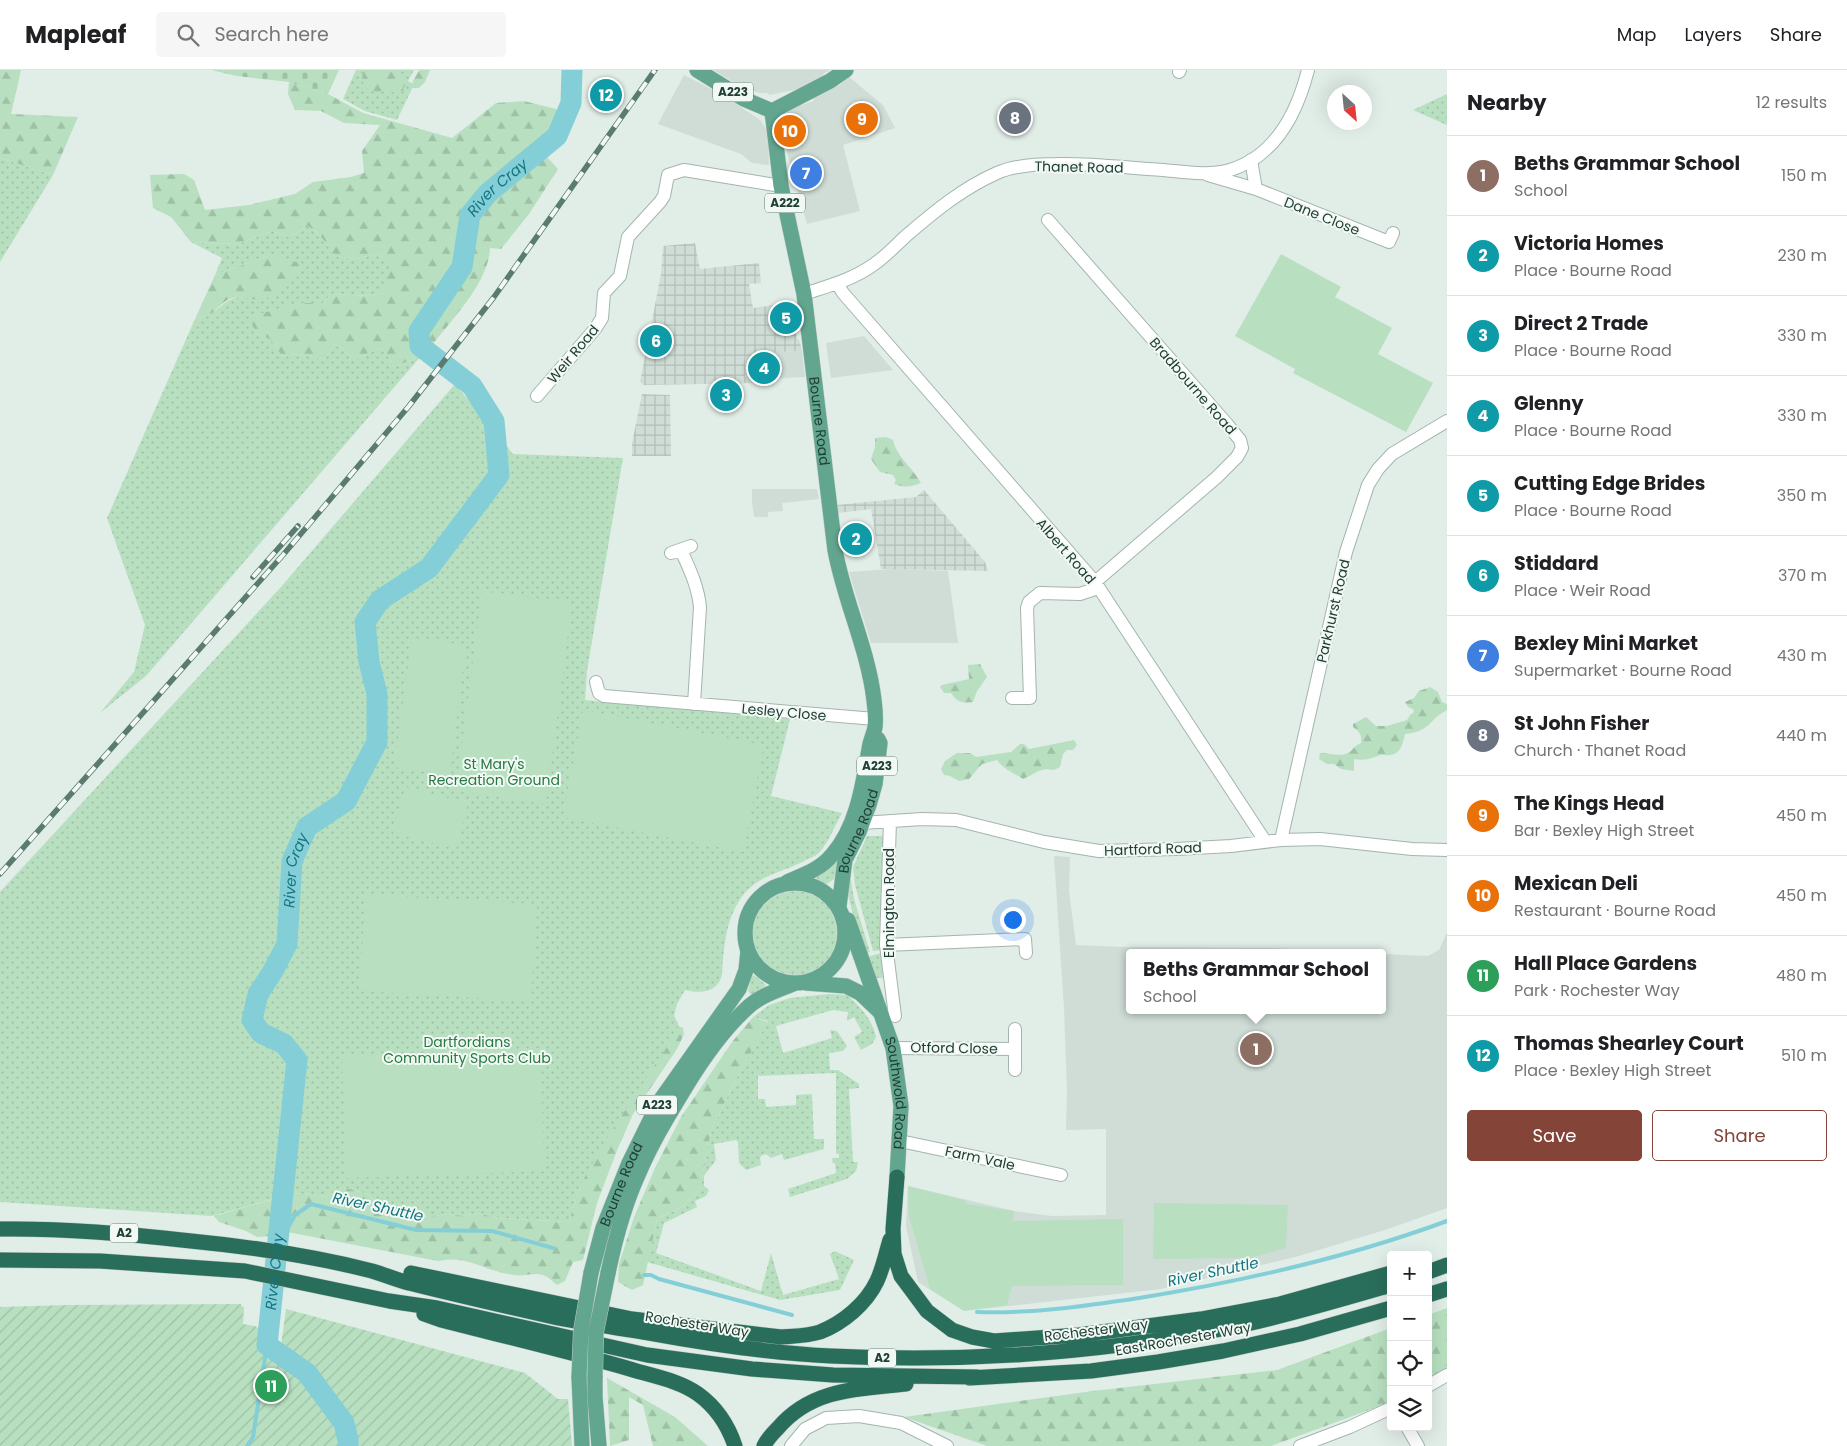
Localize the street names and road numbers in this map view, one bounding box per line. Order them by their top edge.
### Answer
road number: A223 [713,83,753,102]
street label: Thanet Road [1034,156,1124,178]
street label: Dane Close [1281,192,1363,240]
road number: A222 [765,194,805,212]
street label: Weir Road [542,320,604,388]
street label: Bradbourne Road [1145,333,1241,439]
street label: Bourne Road [804,375,835,467]
street label: Albert Road [1032,514,1100,588]
street label: Parkhurst Road [1311,557,1355,665]
street label: Lesley Close [741,698,828,726]
road number: A223 [857,756,897,776]
street label: Bourne Road [833,787,883,874]
street label: Hartford Road [1104,837,1202,861]
street label: Elmington Road [879,848,899,958]
street label: Southwold Road [880,1034,911,1150]
street label: Otford Close [910,1037,998,1059]
road number: A223 [637,1096,677,1114]
street label: Bourne Road [595,1139,648,1229]
street label: Farm Vale [943,1141,1017,1175]
road number: A2 [110,1224,138,1242]
street label: Rochester Way [644,1306,750,1342]
street label: Rochester Way [1043,1314,1149,1346]
street label: East Rochester Way [1114,1317,1253,1361]
road number: A2 [868,1348,896,1368]

